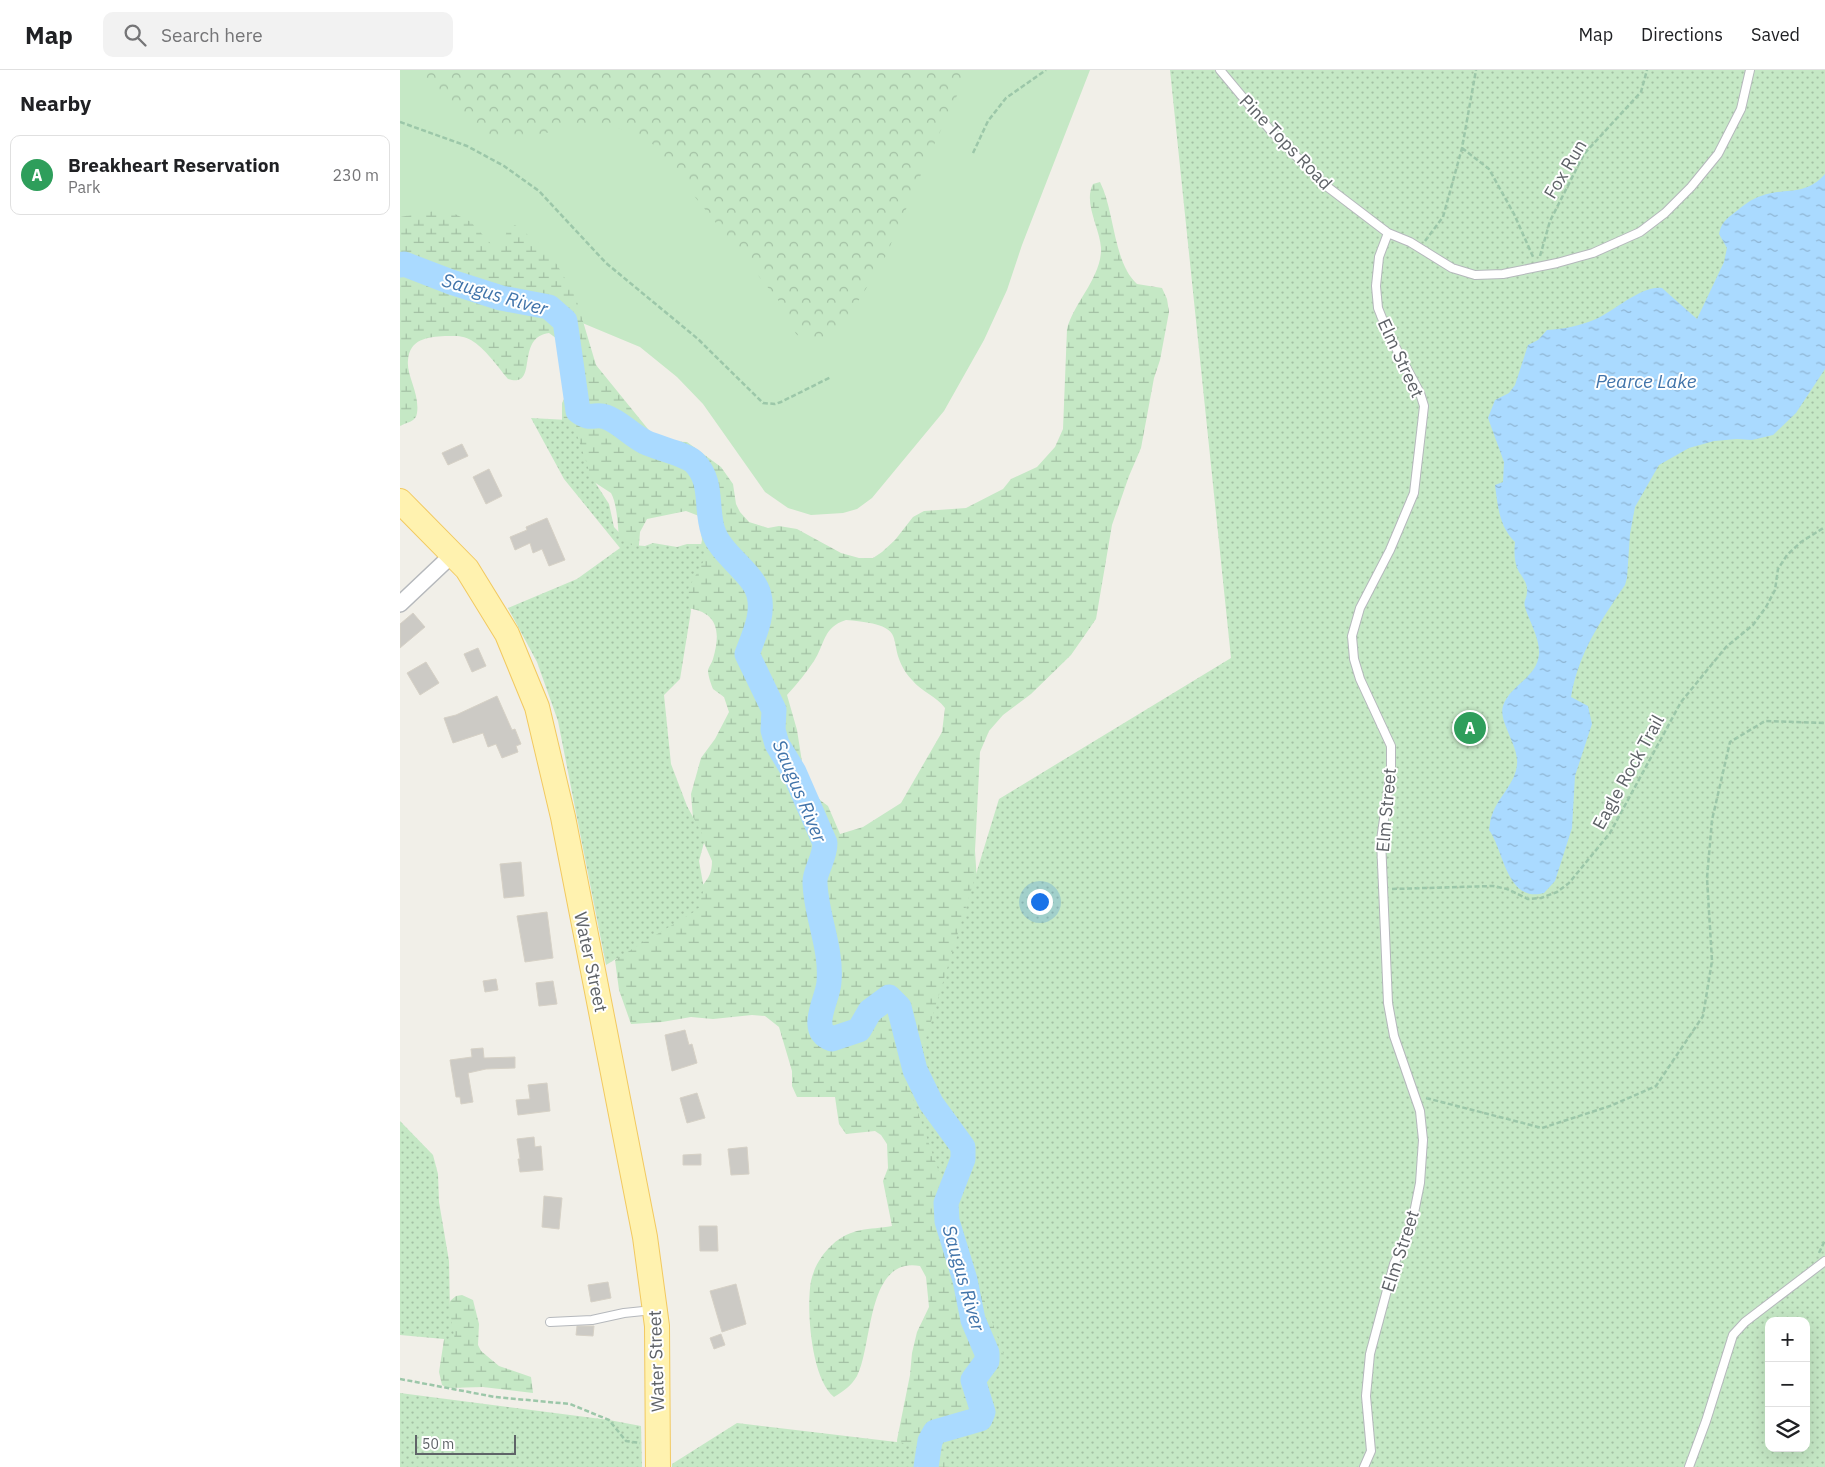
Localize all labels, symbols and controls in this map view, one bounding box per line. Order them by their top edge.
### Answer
search box [103,12,453,57]
text: Map [25,19,73,51]
icon: search [121,21,149,49]
text: Search here [161,23,263,47]
text: Map [1578,23,1613,46]
text: Directions [1641,23,1723,46]
text: Saved [1751,23,1800,46]
text: Nearby [20,89,91,117]
street label: Pine Tops Road [1235,89,1337,195]
street label: Fox Run [1538,135,1592,203]
text: Breakheart Reservation [68,153,280,177]
text: A [32,165,42,185]
text: 230 m [332,165,379,185]
text: Park [68,177,100,197]
water label: Saugus River [439,267,552,321]
street label: Elm Street [1373,315,1429,401]
water label: Pearce Lake [1595,369,1697,393]
pin: A [1454,709,1486,747]
street label: Eagle Rock Trail [1587,710,1669,833]
water label: Saugus River [768,736,833,847]
street label: Elm Street [1371,767,1401,853]
your location [1027,889,1053,915]
street label: Water Street [569,910,613,1014]
street label: Elm Street [1376,1207,1424,1295]
water label: Saugus River [937,1222,991,1335]
street label: Water Street [643,1310,669,1412]
map controls [1765,1317,1810,1452]
button: + [1765,1317,1810,1362]
button: − [1765,1362,1810,1407]
button: layers [1765,1407,1810,1452]
scale bar [415,1432,516,1455]
text: 50 m [422,1435,454,1453]

